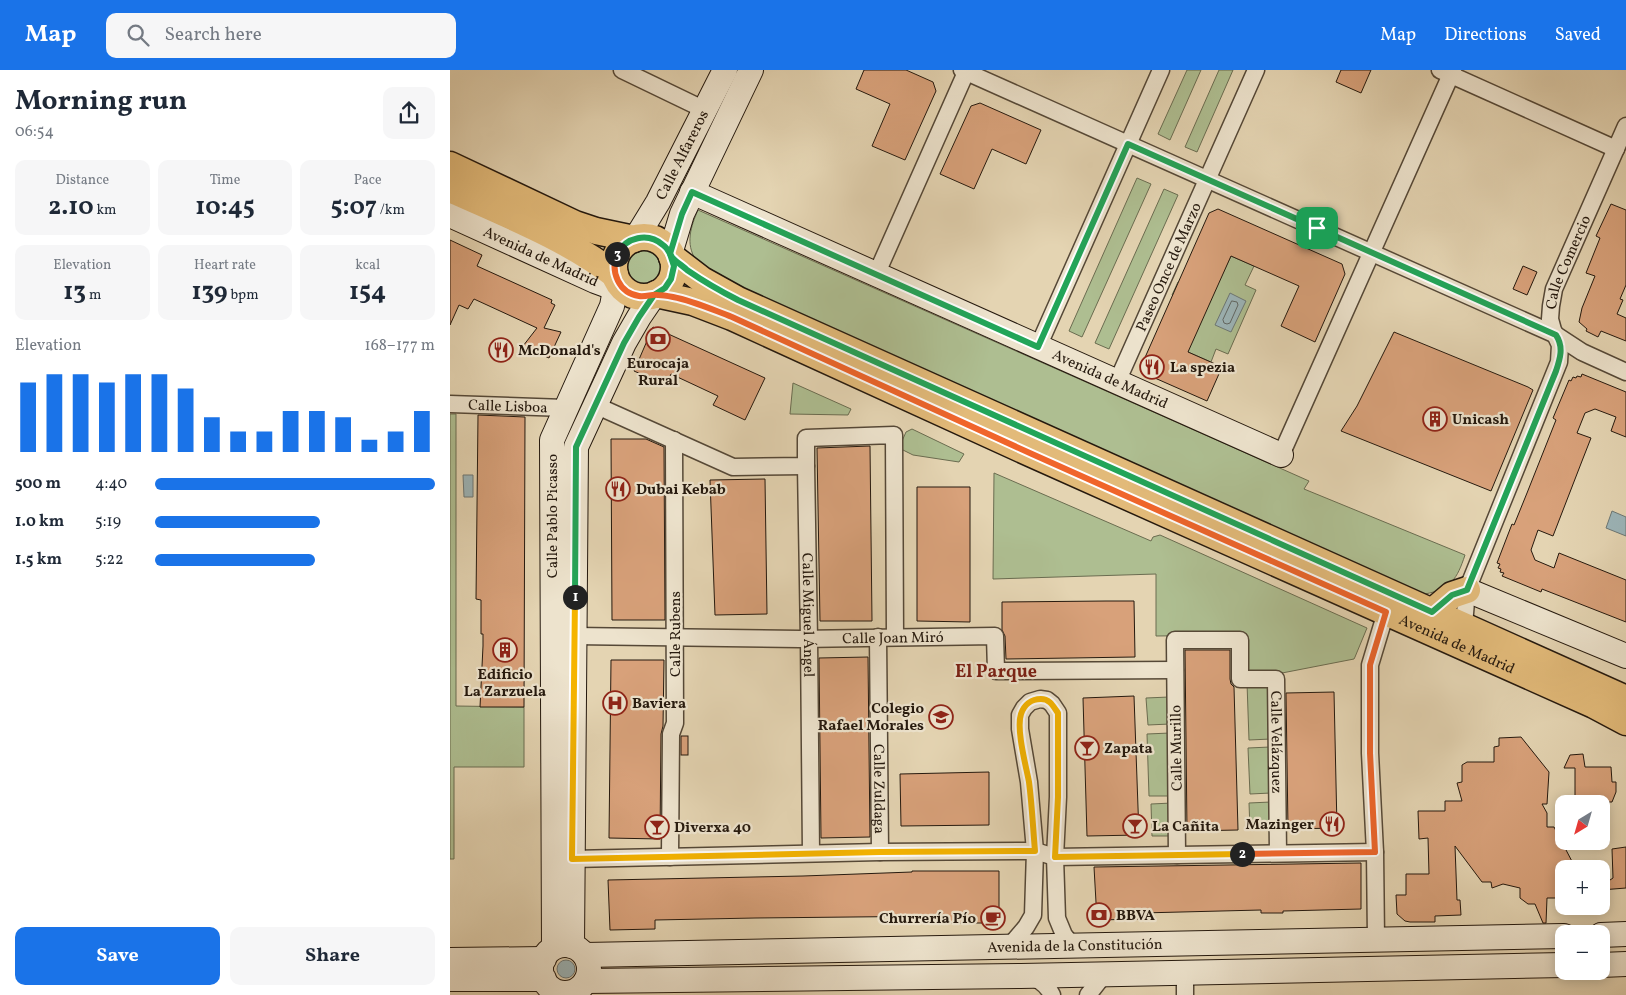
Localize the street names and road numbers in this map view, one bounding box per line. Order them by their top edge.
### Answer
street label: Calle Alfareros [652,107,715,204]
street label: Paseo Once de Marzo [1132,200,1208,335]
street label: Calle Comercio [1542,212,1597,311]
street label: Avenida de Madrid [479,222,602,293]
street label: Avenida de Madrid [1048,345,1171,415]
street label: Calle Lisboa [468,396,548,419]
street label: Calle Pablo Picasso [543,454,564,578]
street label: Calle Miguel Ángel [796,553,818,677]
street label: Calle Rubens [666,591,687,677]
street label: Avenida de Madrid [1395,610,1518,680]
street label: Calle Joan Miró [842,628,944,650]
street label: Calle Velázquez [1264,690,1286,794]
street label: Calle Murillo [1166,705,1189,791]
street label: Calle Zuldaga [867,744,889,834]
street label: Avenida de la Constitución [987,935,1163,959]

